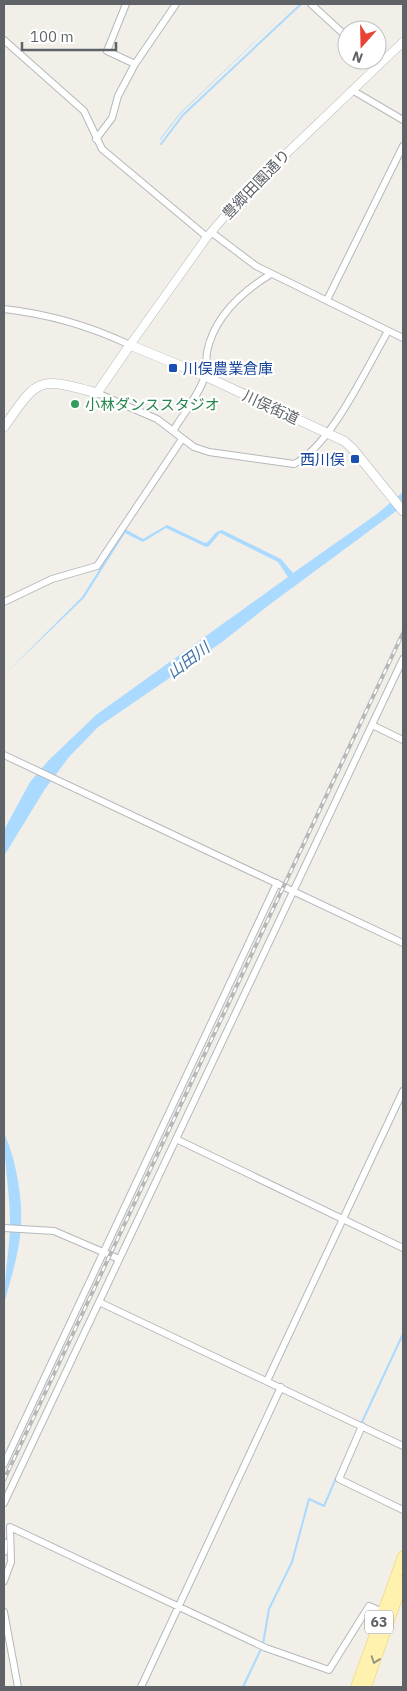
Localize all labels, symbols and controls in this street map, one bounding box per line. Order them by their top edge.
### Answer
scale bar [22,20,116,52]
north arrow [337,20,387,70]
text: 100 m [30,27,74,46]
text: N [350,47,365,67]
street label: 豊郷田園通り [218,145,294,223]
place label: 川俣農業倉庫 [183,359,273,378]
marker: 川俣農業倉庫 [167,362,179,374]
street label: 川俣街道 [240,386,302,428]
place label: 小林ダンススタジオ [85,395,220,414]
marker: 小林ダンススタジオ [69,398,81,410]
place label: 西川俣 [300,450,345,469]
marker: 西川俣 [349,453,361,465]
water label: 山田川 [163,636,215,682]
road number: 63 [365,1610,393,1634]
one-way arrow [371,1655,381,1664]

